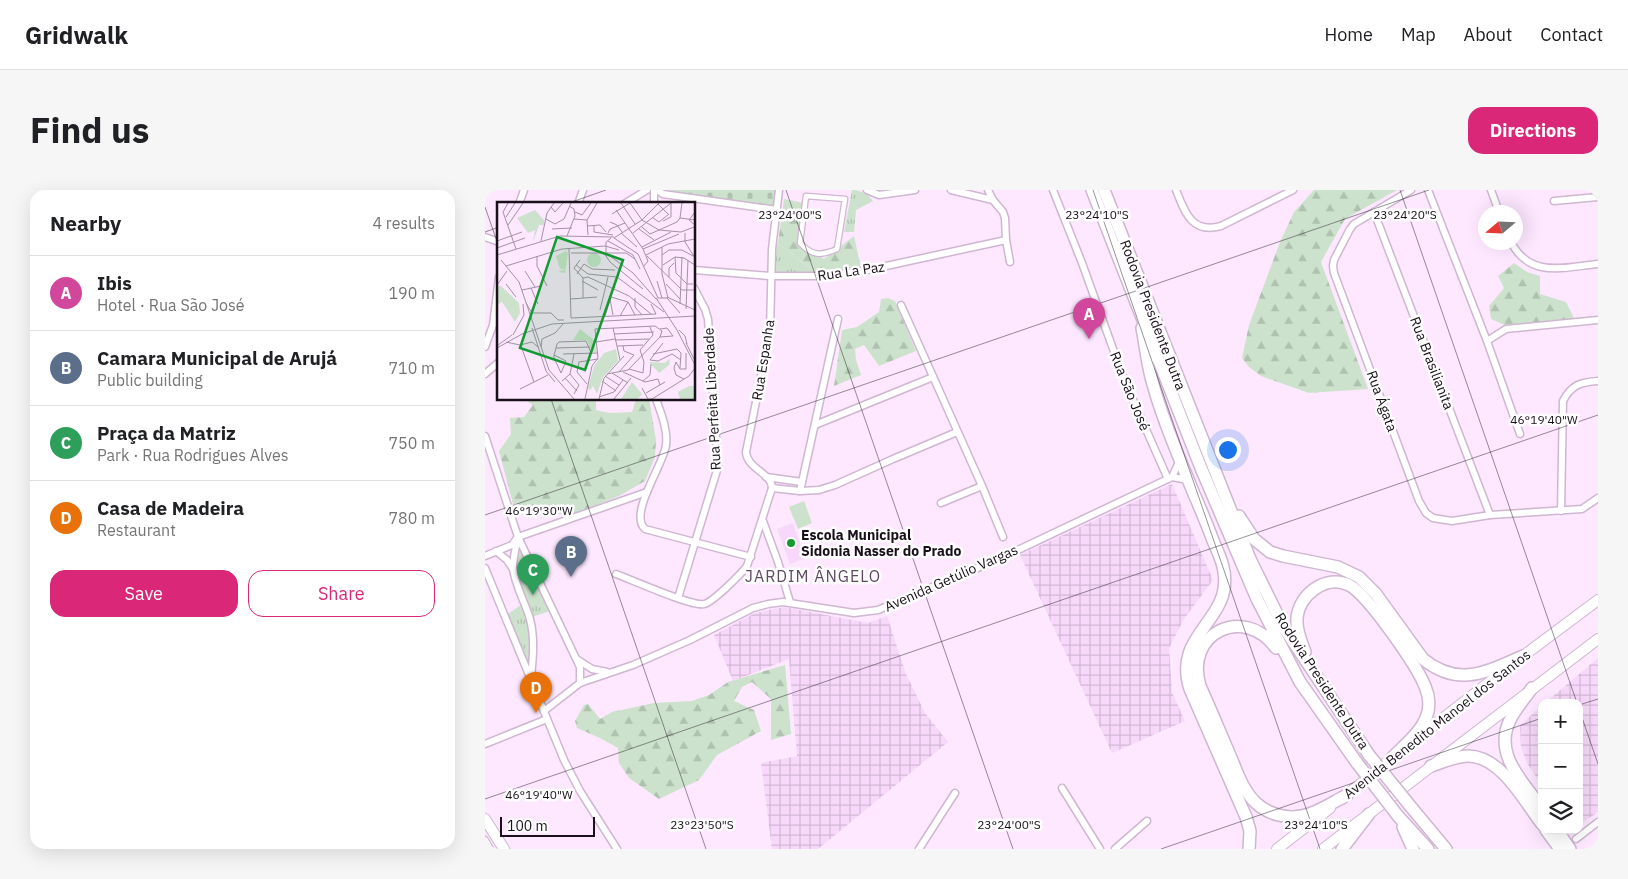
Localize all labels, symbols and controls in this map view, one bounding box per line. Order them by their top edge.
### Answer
text: Gridwalk [25,19,128,51]
text: Home [1325,23,1373,46]
text: Map [1401,23,1436,46]
text: About [1464,23,1512,46]
text: Contact [1540,23,1603,46]
text: Find us [30,107,149,153]
button: Directions [1468,107,1598,154]
inset map [497,202,695,400]
north arrow [1478,205,1523,250]
text: 23°24'00"S [758,207,822,222]
text: 23°24'10"S [1065,207,1129,222]
text: 23°24'20"S [1373,207,1437,222]
text: Nearby [50,209,121,237]
text: 4 results [372,213,435,233]
street label: Rodovia Presidente Dutra [1116,237,1190,393]
street label: Rua La Paz [816,257,886,285]
text: Ibis [97,271,132,295]
text: A [61,283,71,303]
text: 190 m [388,283,435,303]
text: Hotel · Rua São José [97,295,245,315]
pin: A [1073,298,1105,339]
street label: Rua Brasilianita [1406,314,1458,413]
street label: Rua Espanha [748,318,778,402]
street label: Rua Perfeita Liberdade [699,327,725,471]
text: Camara Municipal de Arujá [97,346,337,370]
street label: Rua São José [1106,349,1154,434]
text: B [61,358,71,378]
text: 710 m [388,358,435,378]
street label: Rua Ágata [1363,368,1402,435]
text: Public building [97,370,203,390]
text: 46°19'40"W [1510,412,1578,427]
text: Praça da Matriz [97,421,236,445]
text: C [61,433,71,453]
text: 750 m [388,433,435,453]
your location [1215,437,1241,463]
text: Park · Rua Rodrigues Alves [97,445,289,465]
text: Casa de Madeira [97,496,244,520]
text: 46°19'30"W [505,503,573,518]
text: D [60,508,72,528]
text: 780 m [388,508,435,528]
text: Restaurant [97,520,176,540]
place label: Escola Municipal Sidonia Nasser do Prado [801,526,961,560]
pin: B [555,536,587,577]
marker: Escola Municipal Sidonia Nasser do Prado [785,537,797,549]
street label: Avenida Getúlio Vargas [881,540,1021,616]
pin: C [517,554,549,595]
district label: JARDIM ÂNGELO [745,566,881,586]
button: Save [50,570,238,617]
button: Share [248,570,435,617]
street label: Rodovia Presidente Dutra [1271,609,1373,753]
street label: Avenida Benedito Manoel dos Santos [1340,645,1534,803]
pin: D [520,672,552,713]
map controls [1538,699,1583,834]
button: + [1538,699,1583,744]
button: − [1538,744,1583,789]
text: 46°19'40"W [505,787,573,802]
button: layers [1538,789,1583,834]
scale bar [500,814,595,837]
text: 100 m [507,817,548,835]
text: 23°23'50"S [670,817,734,832]
text: 23°24'00"S [977,817,1041,832]
text: 23°24'10"S [1284,817,1348,832]

